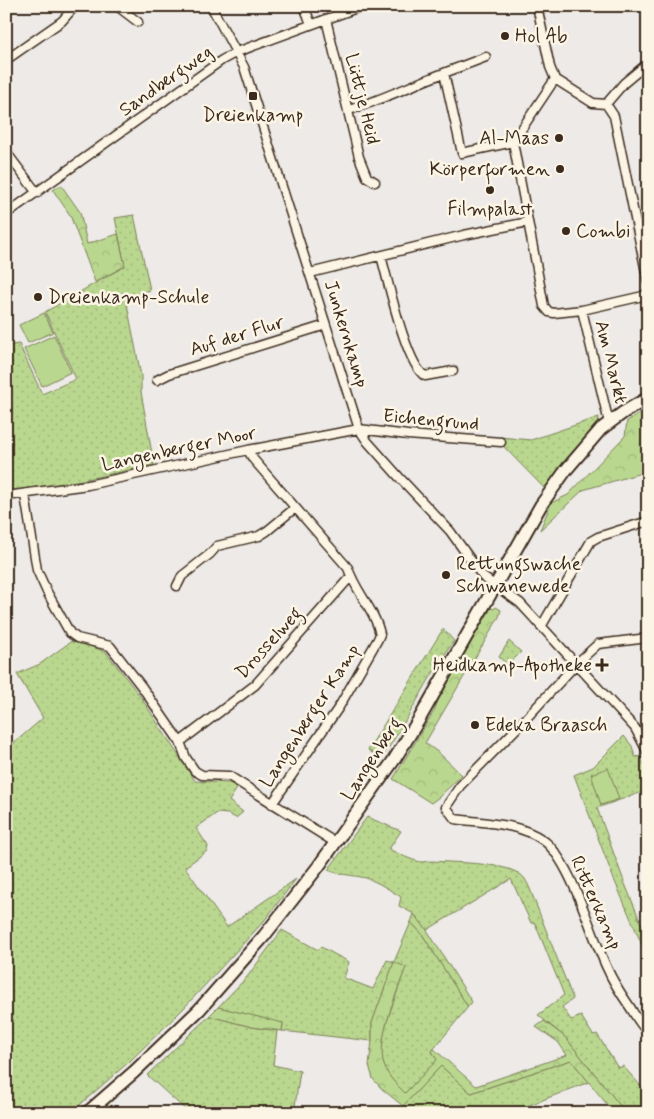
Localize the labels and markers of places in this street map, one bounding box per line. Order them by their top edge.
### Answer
place label: Hol Ab [515,24,568,49]
marker: Hol Ab [499,30,511,42]
marker: Dreienkamp [247,90,259,102]
place label: Dreienkamp [203,103,303,128]
place label: Al-Maas [479,126,549,151]
marker: Al-Maas [553,132,565,144]
place label: Körperformen [429,157,550,185]
marker: Körperformen [554,163,566,175]
marker: Filmpalast [484,184,496,196]
place label: Filmpalast [448,197,532,222]
place label: Combi [576,219,630,244]
marker: Combi [560,225,572,237]
place label: Dreienkamp-Schule [48,285,209,310]
marker: Dreienkamp-Schule [32,291,44,303]
place label: Rettungswache Schwanewede [456,552,581,599]
marker: Rettungswache Schwanewede [440,569,452,581]
place label: Heidkamp-Apotheke [433,653,592,680]
marker: Heidkamp-Apotheke [596,659,608,671]
place label: Edeka Braasch [485,713,607,738]
marker: Edeka Braasch [469,719,481,731]

